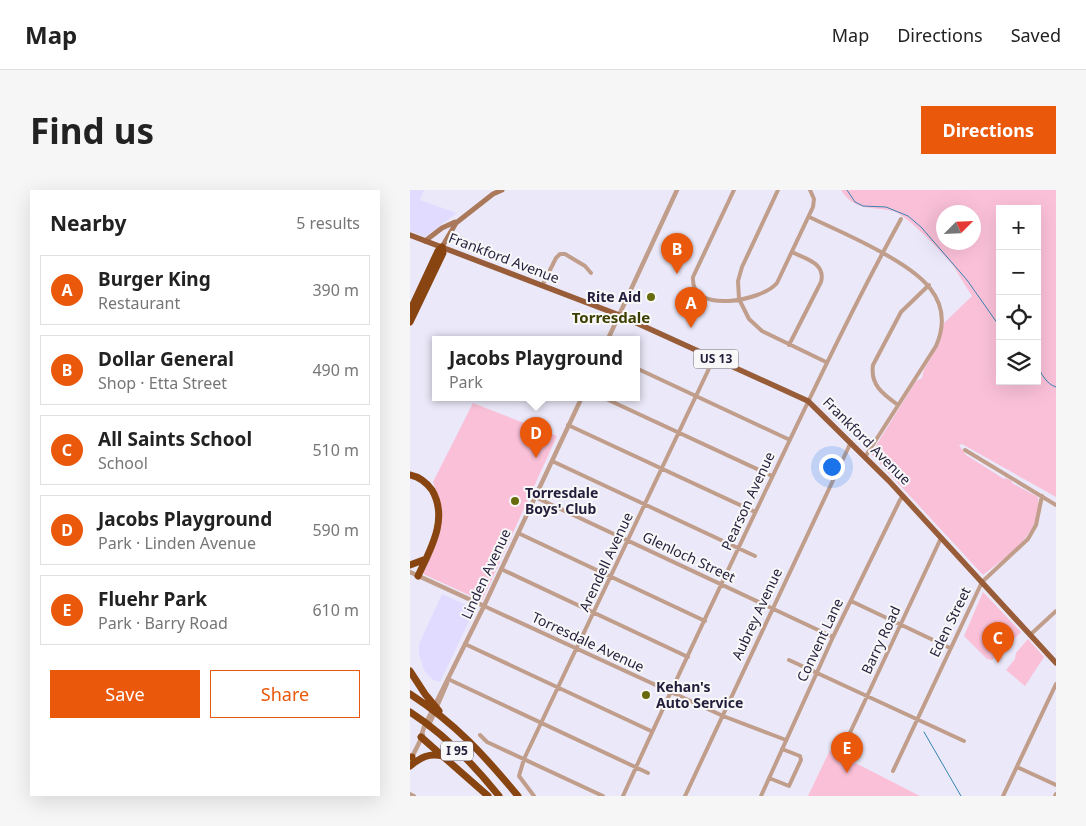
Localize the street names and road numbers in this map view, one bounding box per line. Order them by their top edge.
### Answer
street label: Frankford Avenue [446,228,562,287]
road number: US 13 [694,350,738,368]
street label: Frankford Avenue [819,393,915,489]
street label: Pearson Avenue [716,448,779,553]
street label: Arendell Avenue [574,509,637,615]
street label: Linden Avenue [456,525,515,622]
street label: Glenloch Street [640,527,739,586]
street label: Aubrey Avenue [727,565,786,663]
street label: Eden Street [924,584,975,660]
street label: Convent Lane [792,595,847,685]
street label: Barry Road [857,603,905,677]
street label: Torresdale Avenue [529,607,648,676]
road number: I 95 [441,742,473,760]

